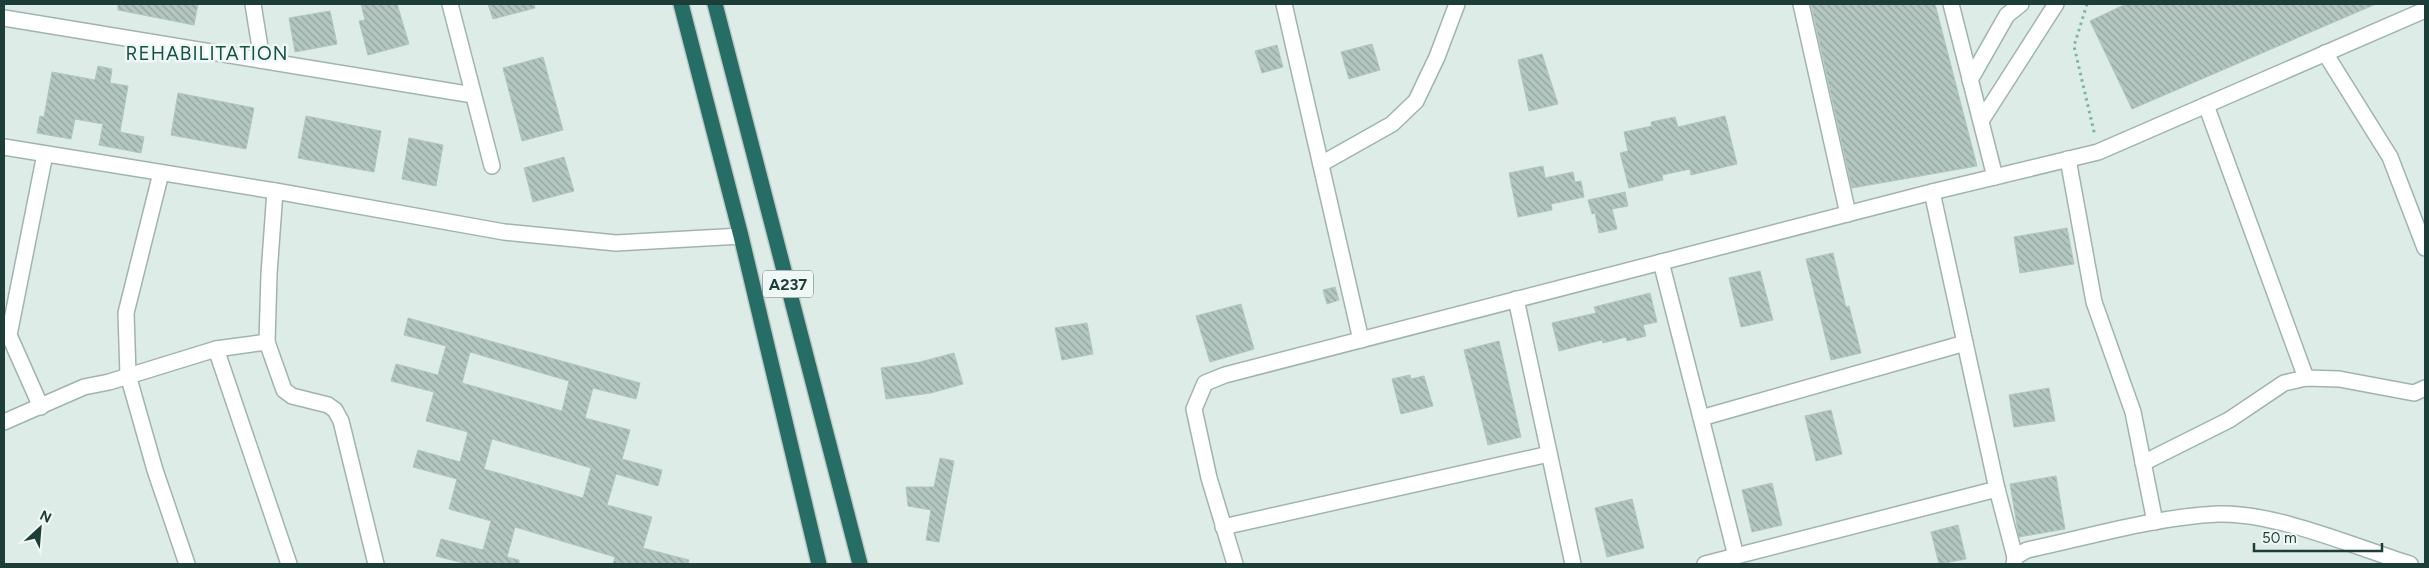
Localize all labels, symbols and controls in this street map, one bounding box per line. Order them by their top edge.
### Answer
district label: REHABILITATION [126,42,288,65]
road number: A237 [763,270,813,298]
north arrow [15,503,65,553]
text: N [37,507,54,527]
scale bar [2254,520,2382,552]
text: 50 m [2262,529,2297,547]

